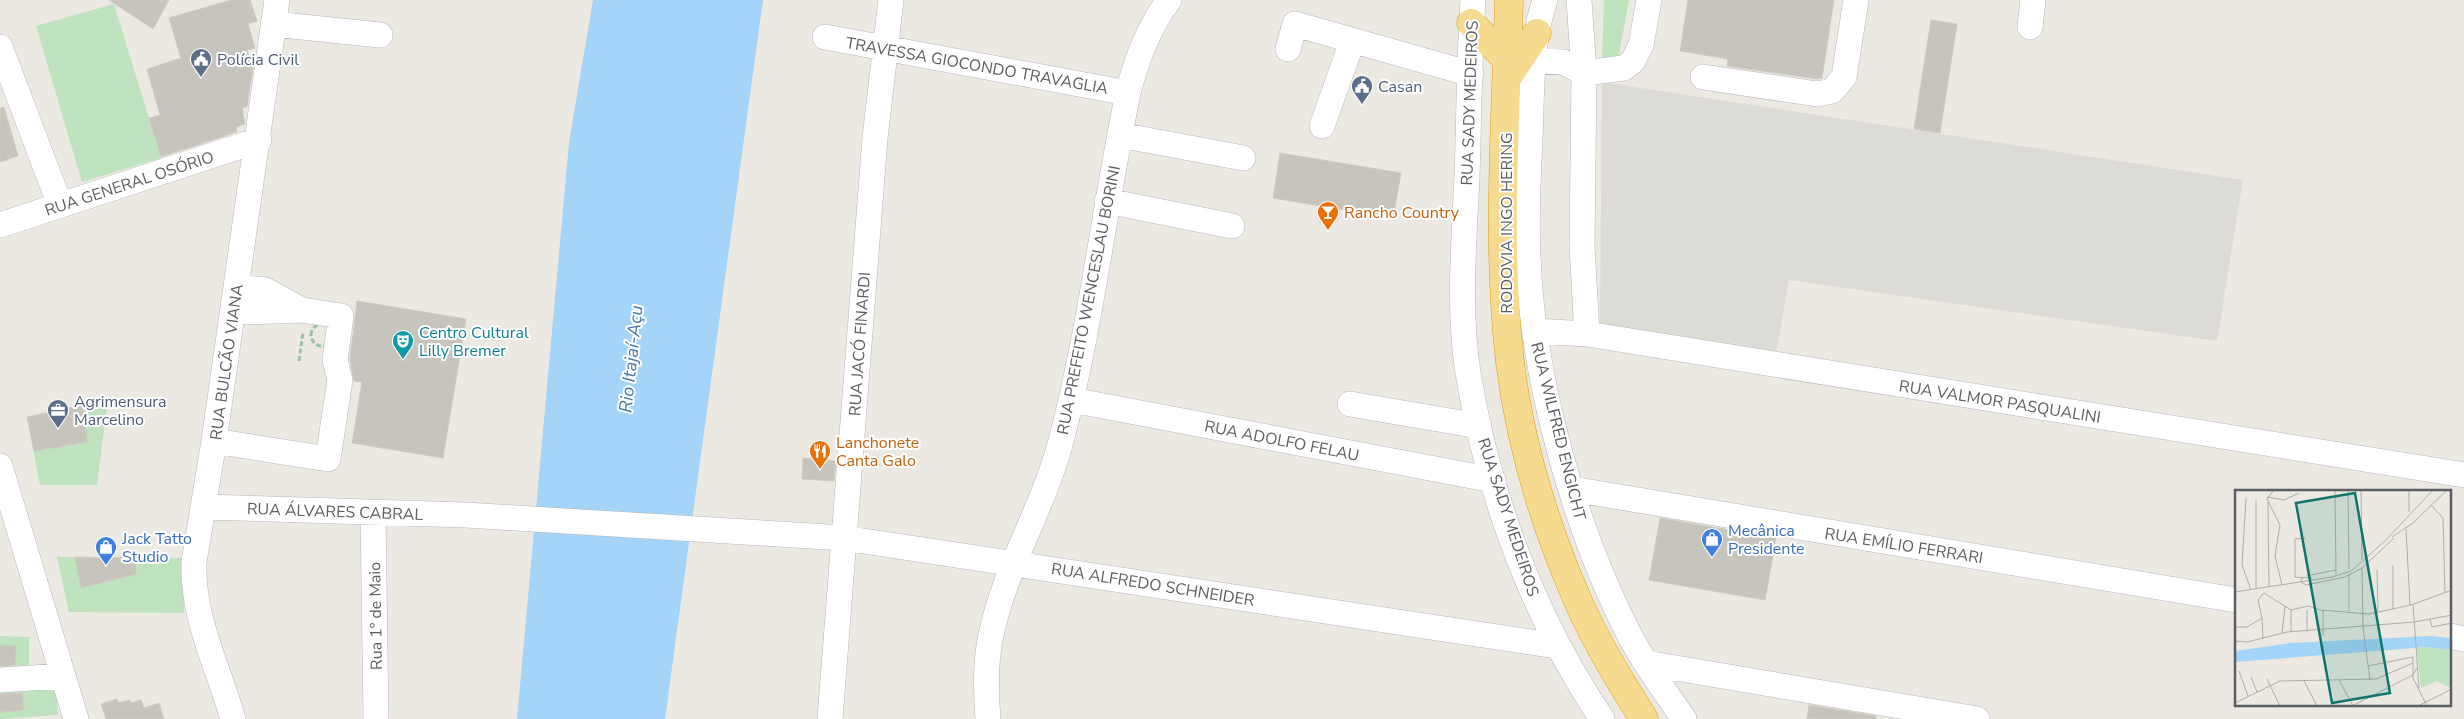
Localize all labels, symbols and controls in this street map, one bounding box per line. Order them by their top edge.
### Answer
street label: RUA SADY MEDEIROS [1456,20,1484,186]
street label: TRAVESSA GIOCONDO TRAVAGLIA [844,32,1110,100]
public building icon: Polícia Civil [189,47,213,78]
place label: Polícia Civil [217,49,299,71]
public building icon: Casan [1350,74,1374,105]
place label: Casan [1378,76,1422,98]
street label: RODOVIA INGO HERING [1496,132,1518,314]
street label: RUA GENERAL OSÓRIO [42,146,217,222]
street label: RUA PREFEITO WENCESLAU BORINI [1052,164,1126,437]
bar icon: Rancho Country [1316,200,1340,231]
place label: Rancho Country [1344,202,1460,224]
street label: RUA JACÓ FINARDI [844,271,876,417]
street label: RUA BULCÃO VIANA [205,282,249,442]
water label: Rio Itajaí-Açu [613,304,649,414]
place label: Centro Cultural Lilly Bremer [419,322,529,362]
theatre icon: Centro Cultural Lilly Bremer [391,329,415,360]
street label: RUA WILFRED ENGICHT [1525,340,1591,523]
street label: RUA VALMOR PASQUALINI [1897,375,2102,429]
place label: Agrimensura Marcelino [74,391,167,431]
office icon: Agrimensura Marcelino [46,398,70,429]
street label: RUA ADOLFO FELAU [1203,415,1361,467]
place label: Lanchonete Canta Galo [836,432,919,472]
street label: RUA SADY MEDEIROS [1472,435,1544,599]
restaurant icon: Lanchonete Canta Galo [808,439,832,470]
inset map [2235,490,2452,706]
street label: RUA ÁLVARES CABRAL [246,498,424,526]
place label: Mecânica Presidente [1728,520,1804,560]
street label: RUA EMÍLIO FERRARI [1823,523,1985,569]
shop icon: Mecânica Presidente [1700,527,1724,558]
place label: Jack Tatto Studio [121,528,192,568]
shop icon: Jack Tatto Studio [94,535,118,566]
street label: RUA ALFREDO SCHNEIDER [1050,558,1256,612]
street label: Rua 1º de Maio [364,562,388,670]

